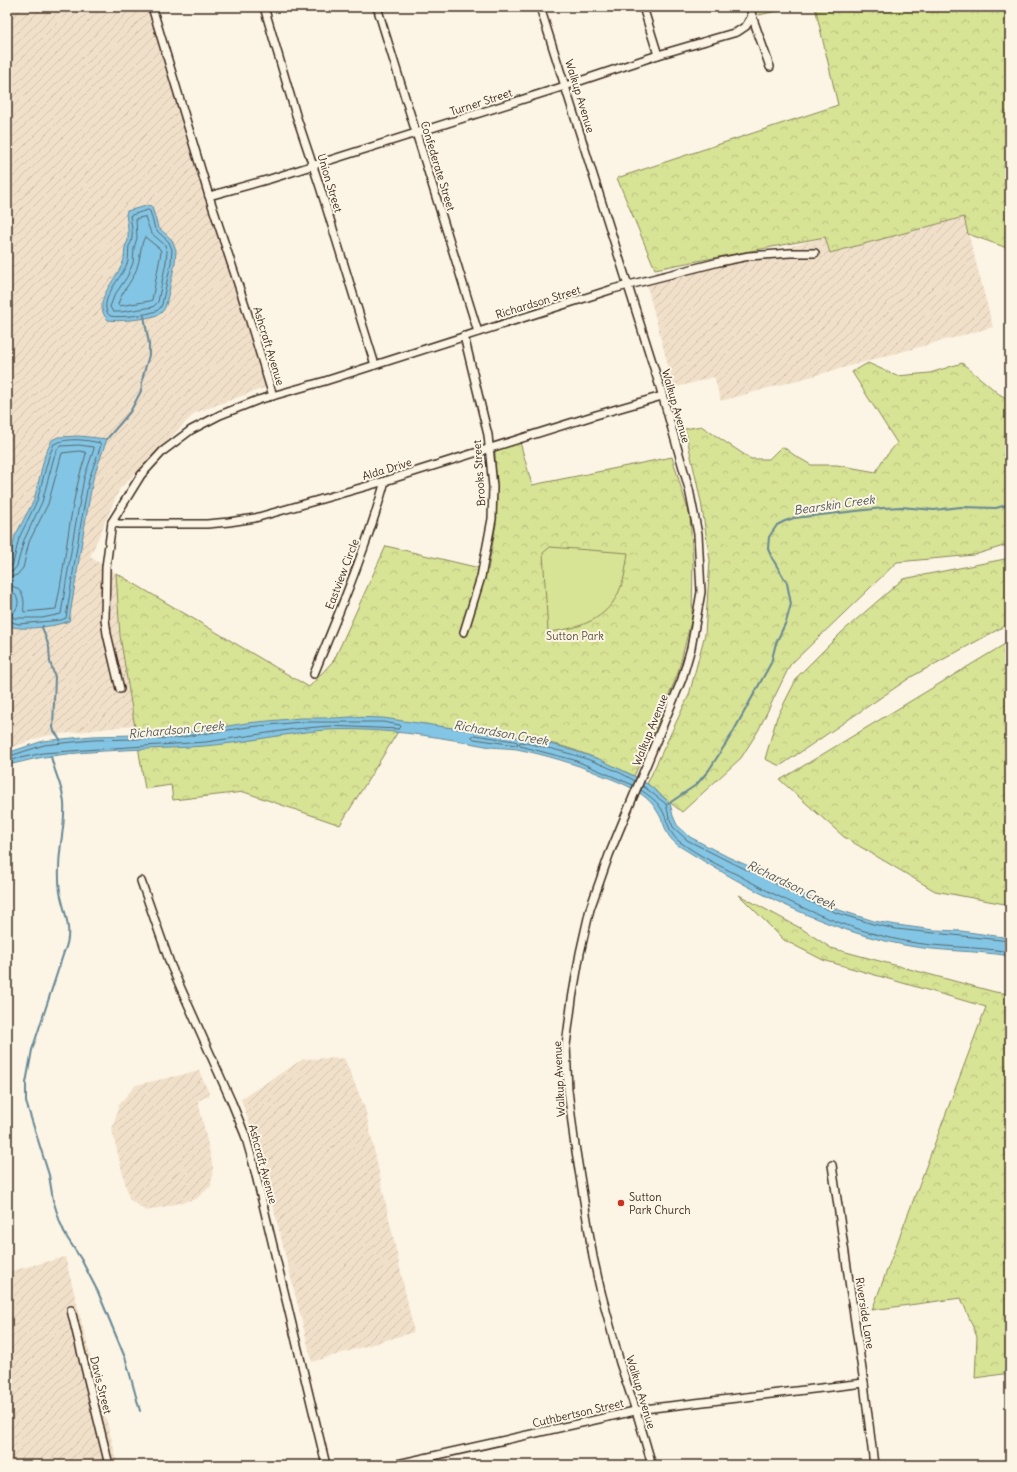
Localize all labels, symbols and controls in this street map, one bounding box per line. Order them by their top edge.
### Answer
street label: Walkup Avenue [562,58,598,135]
street label: Turner Street [448,85,514,119]
street label: Confederate Street [418,119,458,213]
street label: Union Street [314,152,346,214]
street label: Richardson Street [494,282,582,322]
street label: Ashcraft Avenue [250,305,288,387]
street label: Walkup Avenue [659,367,693,445]
street label: Brooks Street [470,439,488,507]
street label: Alda Drive [361,455,413,483]
water label: Bearskin Creek [792,491,876,518]
street label: Eastview Circle [322,537,362,611]
park label: Sutton Park [546,629,604,643]
street label: Walkup Avenue [629,692,671,768]
water label: Richardson Creek [453,717,550,748]
water label: Richardson Creek [128,718,225,741]
water label: Richardson Creek [745,857,838,913]
street label: Walkup Avenue [550,1041,568,1117]
street label: Ashcraft Avenue [246,1123,280,1205]
place label: Sutton Park Church [629,1190,691,1217]
marker: Sutton Park Church [616,1198,626,1208]
street label: Riverside Lane [852,1276,878,1350]
street label: Walkup Avenue [623,1354,659,1431]
street label: Davis Street [87,1355,115,1416]
street label: Cuthbertson Street [531,1396,625,1430]

